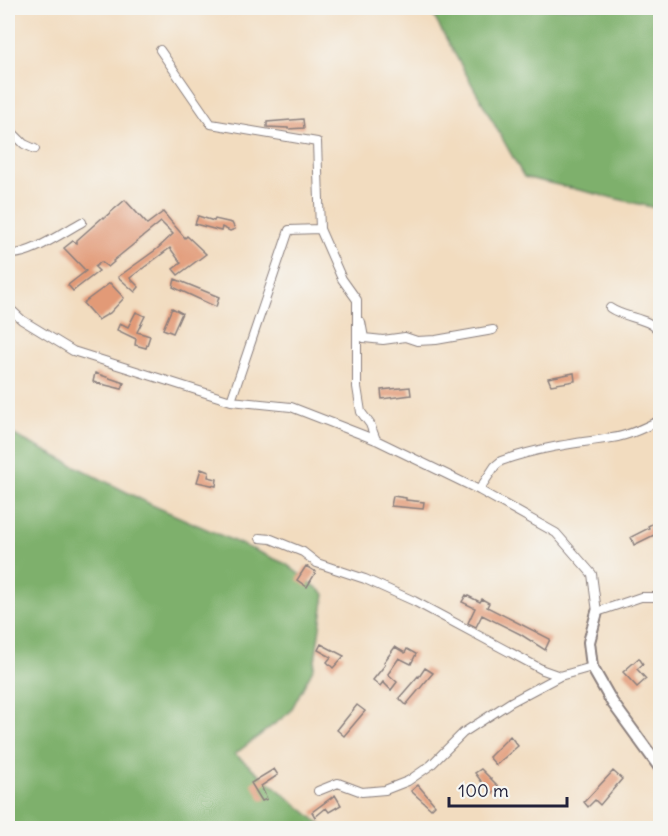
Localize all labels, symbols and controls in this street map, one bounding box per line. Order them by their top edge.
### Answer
scale bar [449,770,568,808]
text: 100 m [458,779,509,802]

